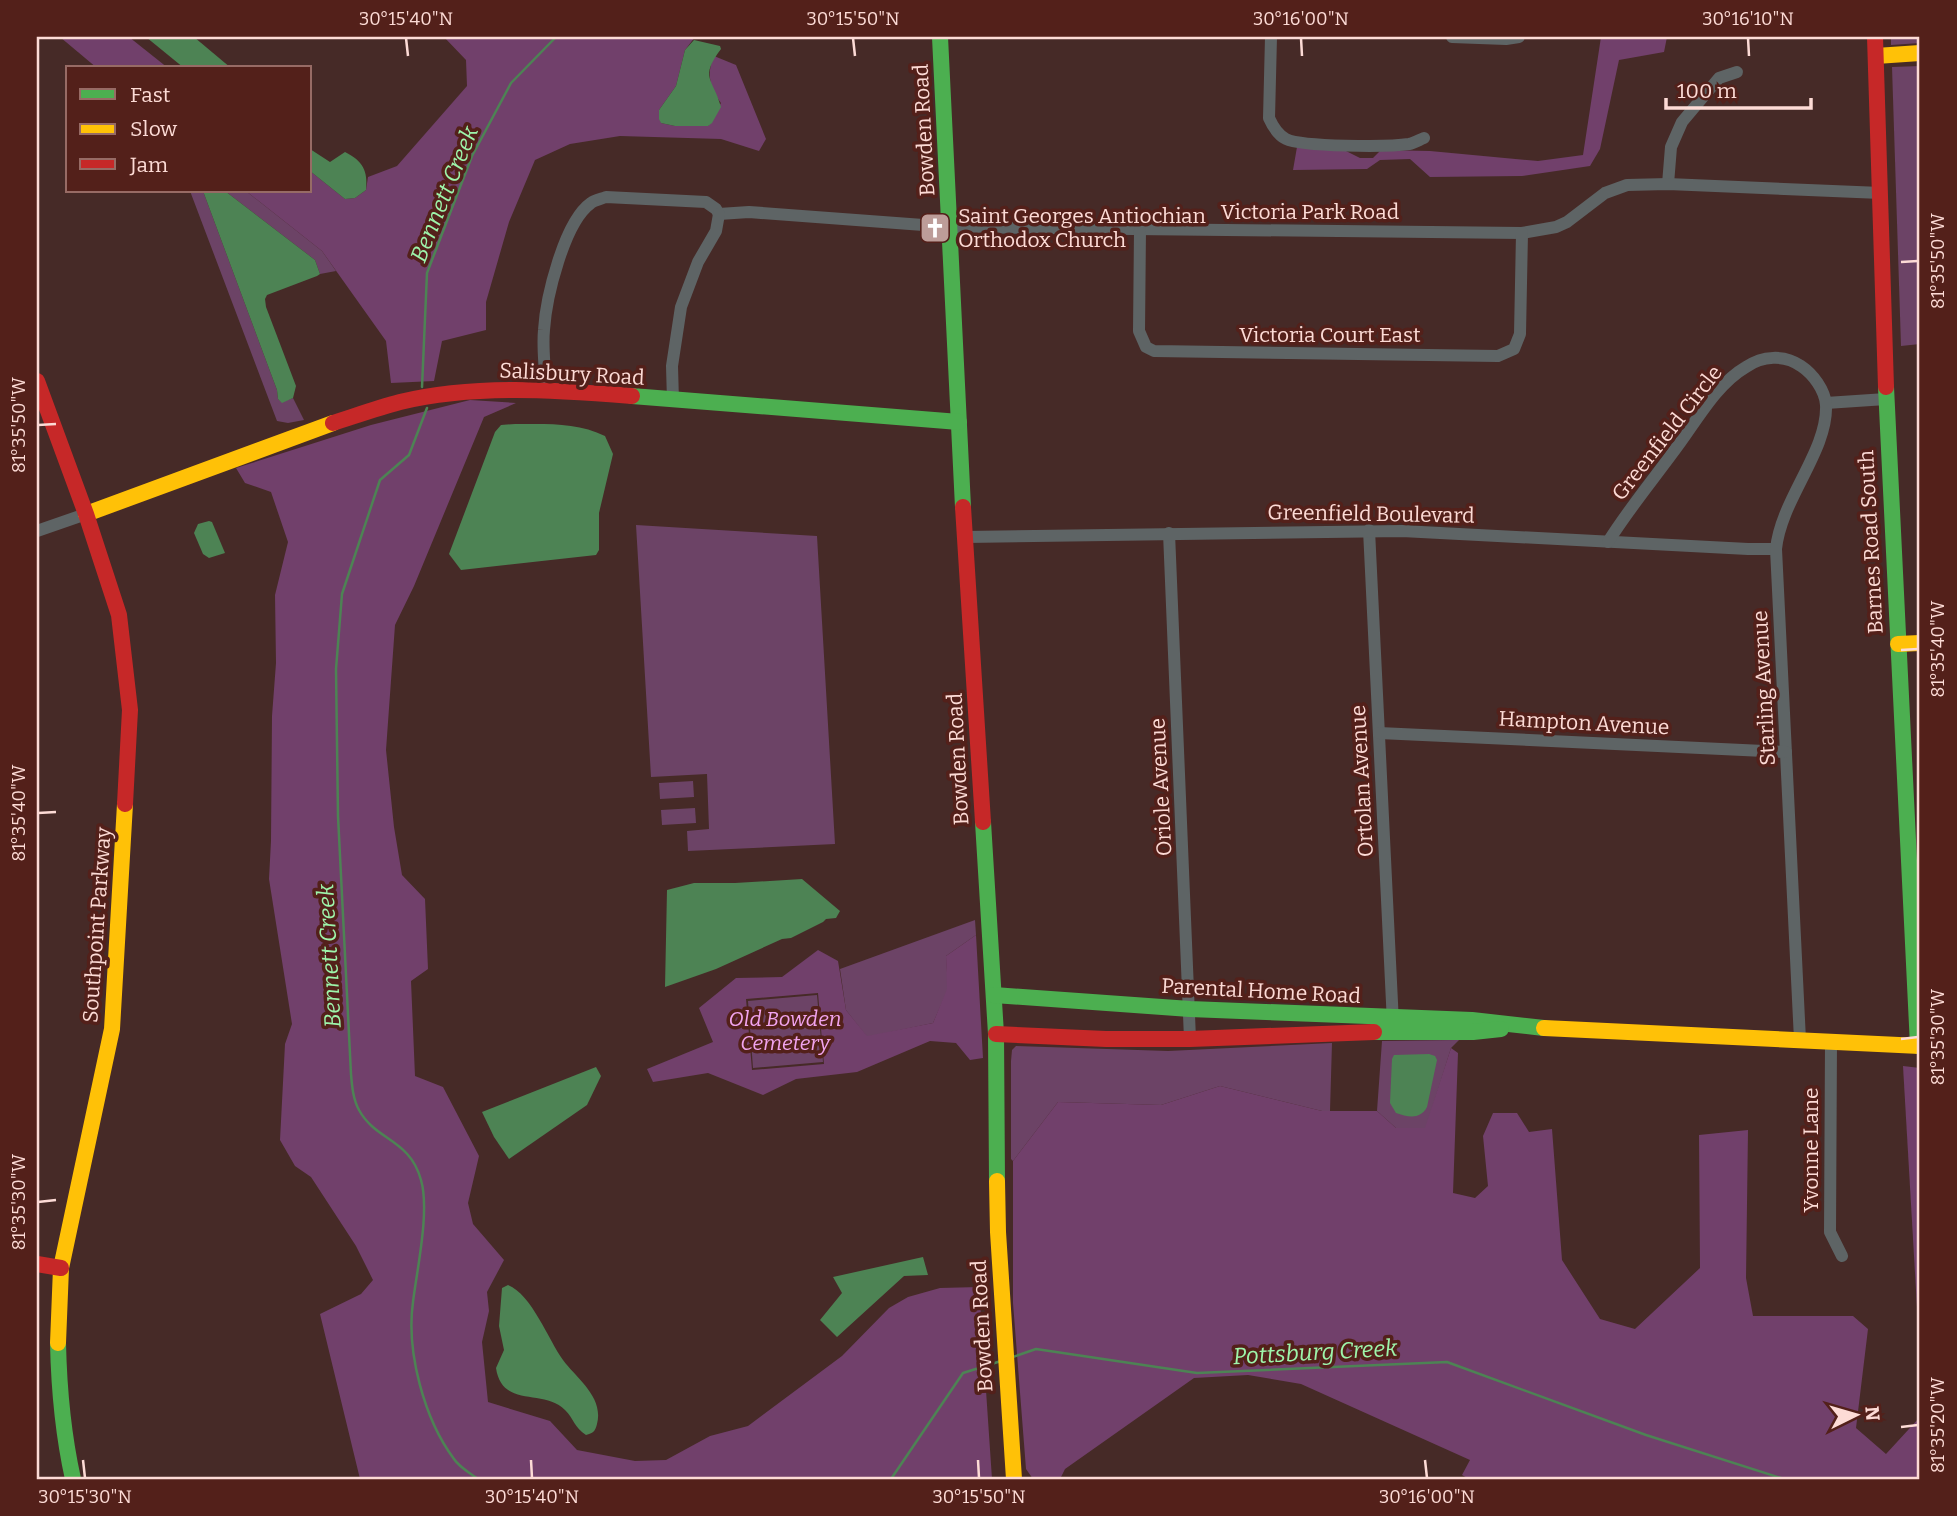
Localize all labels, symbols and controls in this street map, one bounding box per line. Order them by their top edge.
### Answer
text: 30°15'40"N [359,8,453,30]
text: 30°15'50"N [807,8,899,30]
text: 30°16'00"N [1253,8,1349,30]
text: 30°16'10"N [1702,8,1794,30]
street label: Bowden Road [908,63,940,197]
legend [66,66,312,192]
scale bar [1666,66,1812,110]
text: 100 m [1677,78,1737,104]
text: Fast [130,82,171,108]
text: Slow [130,116,177,142]
water label: Bennett Creek [404,121,484,266]
text: Jam [129,152,168,178]
street label: Victoria Park Road [1221,199,1399,225]
place label: Saint Georges Antiochian Orthodox Church [958,203,1206,253]
church icon: Saint Georges Antiochian Orthodox Church [918,211,952,245]
text: 81°35'50"W [1927,213,1949,309]
street label: Victoria Court East [1239,322,1421,348]
street label: Salisbury Road [499,357,645,391]
street label: Greenfield Circle [1606,360,1728,506]
text: 81°35'50"W [8,377,30,473]
street label: Barnes Road South [1853,449,1889,635]
street label: Greenfield Boulevard [1267,499,1475,529]
text: 81°35'40"W [1927,600,1949,697]
street label: Starling Avenue [1747,610,1781,766]
street label: Bowden Road [942,692,974,826]
street label: Ortolan Avenue [1345,704,1379,858]
street label: Hampton Avenue [1498,706,1670,740]
street label: Oriole Avenue [1144,717,1178,857]
text: 81°35'40"W [8,764,30,861]
street label: Southpoint Parkway [77,825,117,1024]
water label: Bennett Creek [311,883,347,1029]
street label: Parental Home Road [1161,973,1361,1009]
text: 81°35'30"W [1927,988,1949,1085]
park label: Old Bowden Cemetery [729,1006,841,1056]
street label: Yvonne Lane [1798,1088,1824,1212]
text: 81°35'30"W [8,1153,30,1250]
street label: Bowden Road [966,1259,998,1393]
water label: Pottsburg Creek [1232,1334,1398,1370]
text: 81°35'20"W [1927,1376,1949,1473]
north arrow [1820,1380,1890,1450]
text: N [1860,1405,1885,1422]
text: 30°15'30"N [38,1486,132,1508]
text: 30°15'40"N [485,1486,579,1508]
text: 30°15'50"N [933,1486,1025,1508]
text: 30°16'00"N [1379,1486,1475,1508]

